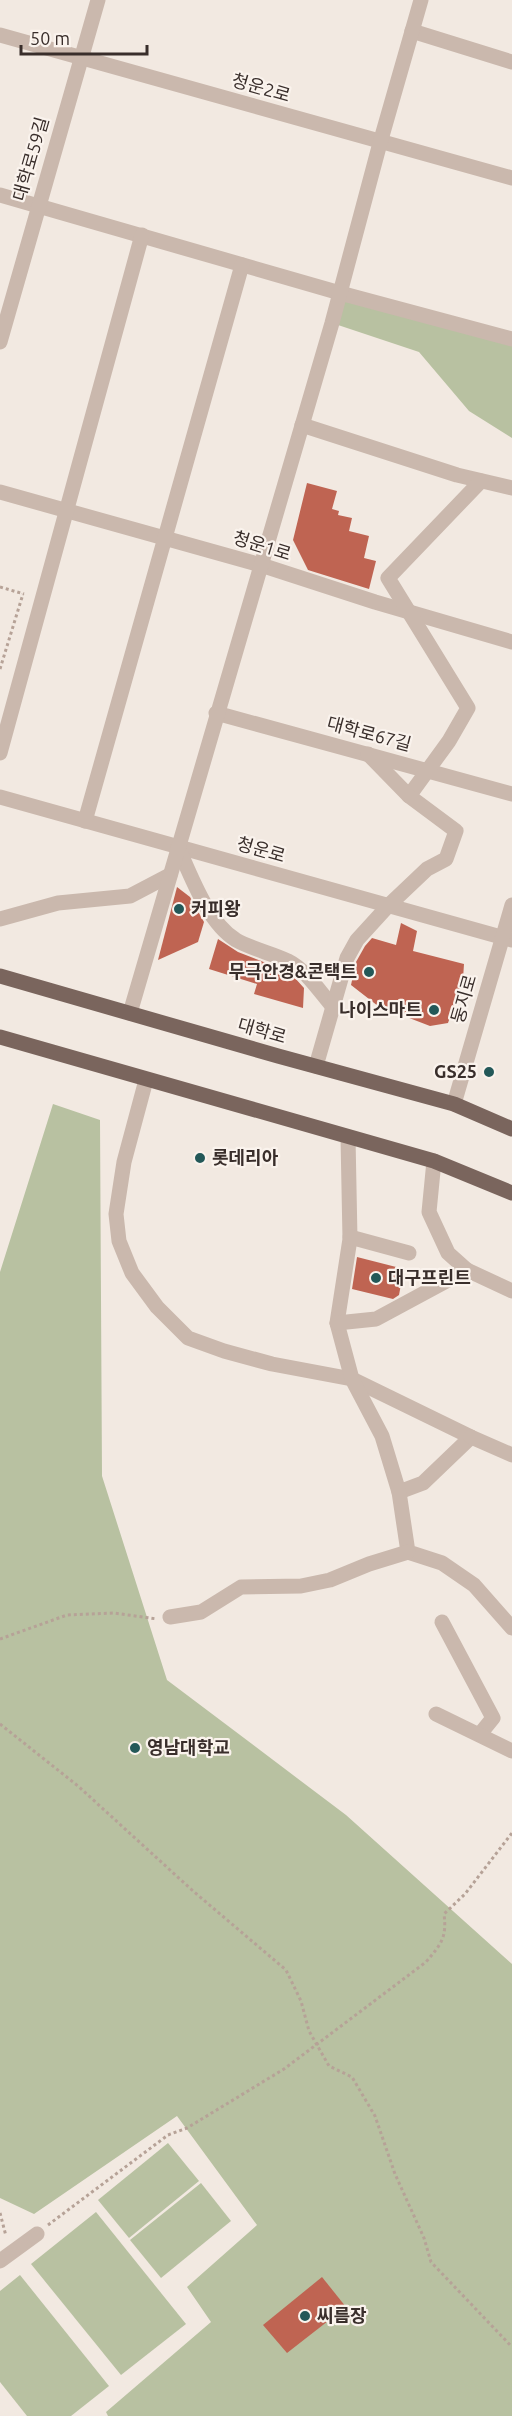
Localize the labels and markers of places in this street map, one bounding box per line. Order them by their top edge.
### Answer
place label: 커피왕 [191,898,241,918]
marker: 커피왕 [172,902,186,916]
place label: 무극안경&콘택트 [229,961,357,981]
marker: 무극안경&콘택트 [362,965,376,979]
place label: 나이스마트 [339,999,422,1019]
marker: 나이스마트 [427,1003,441,1017]
place label: GS25 [434,1061,477,1081]
marker: GS25 [482,1065,496,1079]
place label: 롯데리아 [212,1147,279,1167]
marker: 롯데리아 [193,1151,207,1165]
place label: 대구프린트 [388,1267,471,1287]
marker: 대구프린트 [369,1271,383,1285]
place label: 영남대학교 [147,1737,230,1757]
marker: 영남대학교 [128,1741,142,1755]
place label: 씨름장 [317,2305,367,2325]
marker: 씨름장 [298,2309,312,2323]

